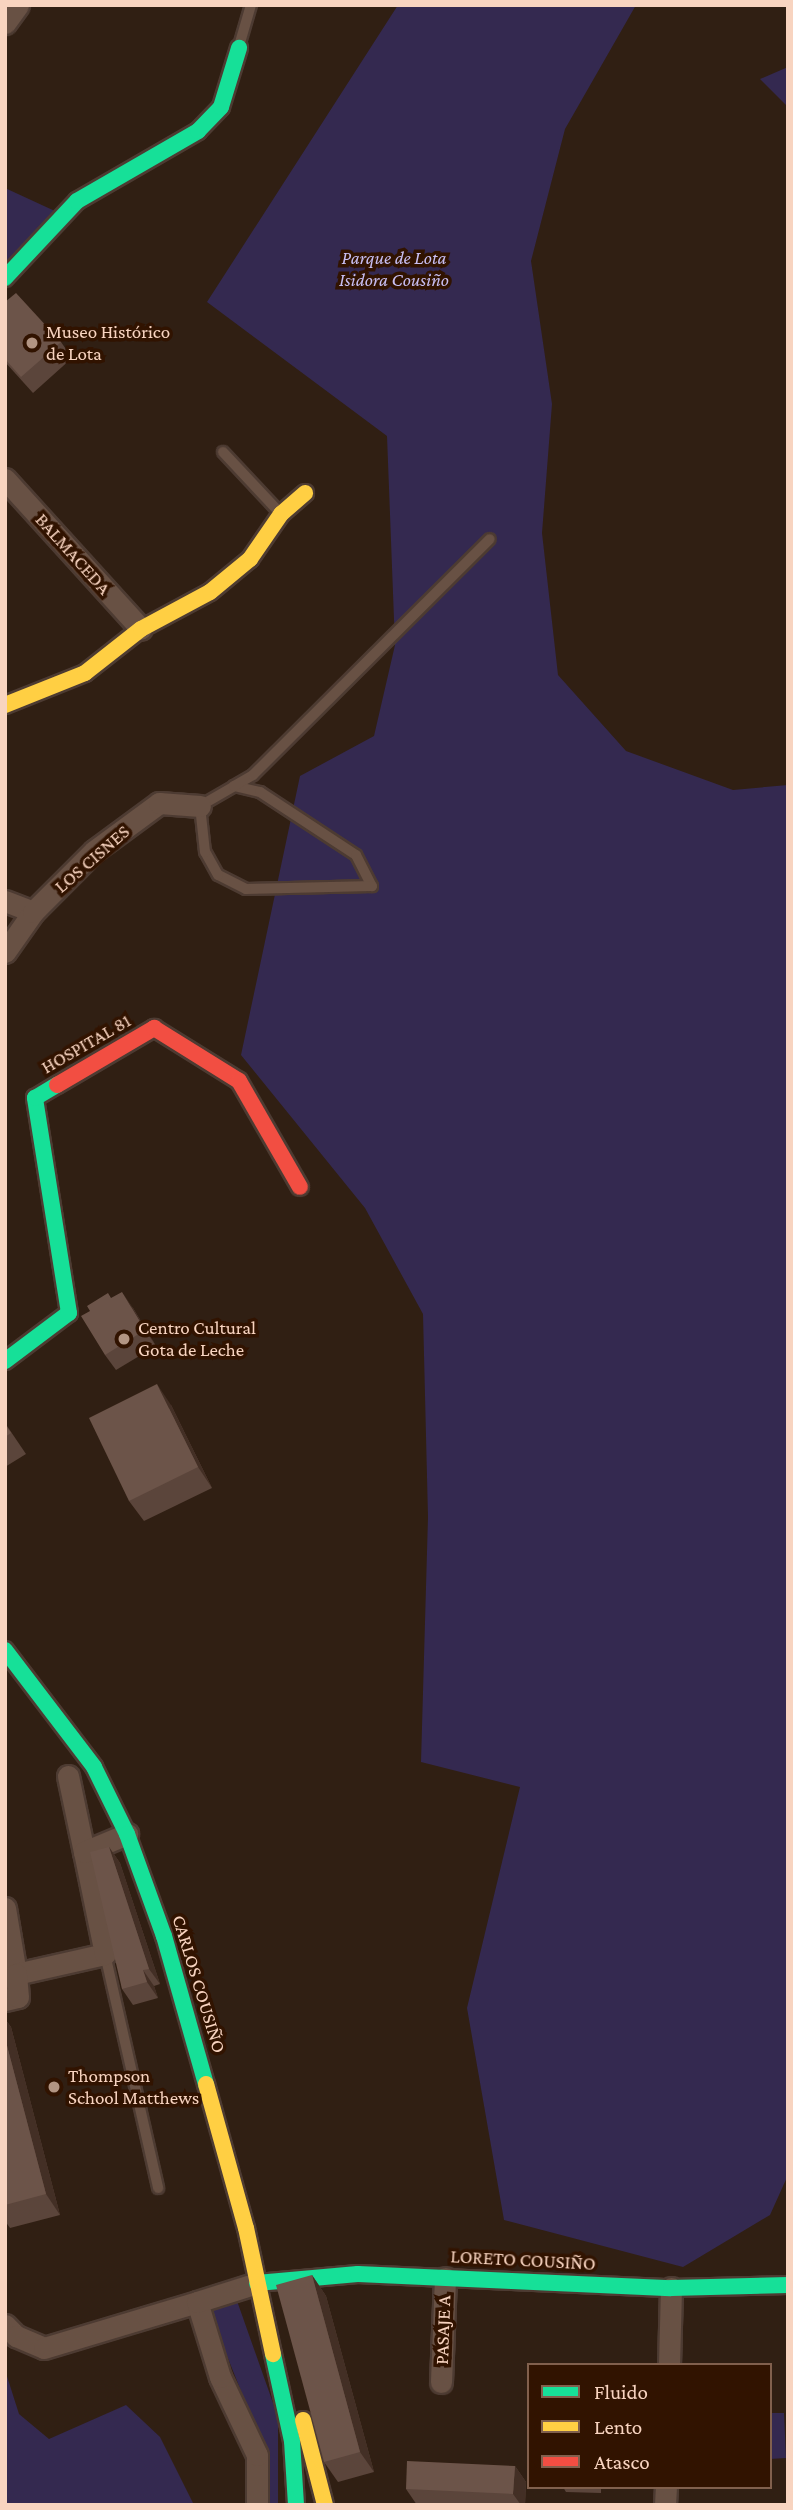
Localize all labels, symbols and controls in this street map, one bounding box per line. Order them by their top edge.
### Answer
park label: Parque de Lota Isidora Cousiño [339,247,449,291]
place label: Museo Histórico de Lota [46,321,170,365]
marker: Museo Histórico de Lota [24,335,40,351]
street label: BALMACEDA [30,508,116,600]
street label: LOS CISNES [50,820,134,898]
street label: HOSPITAL 81 [37,1009,135,1079]
place label: Centro Cultural Gota de Leche [138,1317,256,1361]
marker: Centro Cultural Gota de Leche [116,1331,132,1347]
street label: CARLOS COUSIÑO [167,1912,231,2056]
place label: Thompson School Matthews [68,2065,199,2109]
marker: Thompson School Matthews [46,2079,62,2095]
street label: LORETO COUSIÑO [450,2245,596,2275]
street label: PASAJE A [430,2295,456,2365]
legend [527,2363,772,2489]
text: Fluido [594,2380,648,2404]
text: Lento [594,2415,642,2439]
text: Atasco [594,2450,650,2474]

